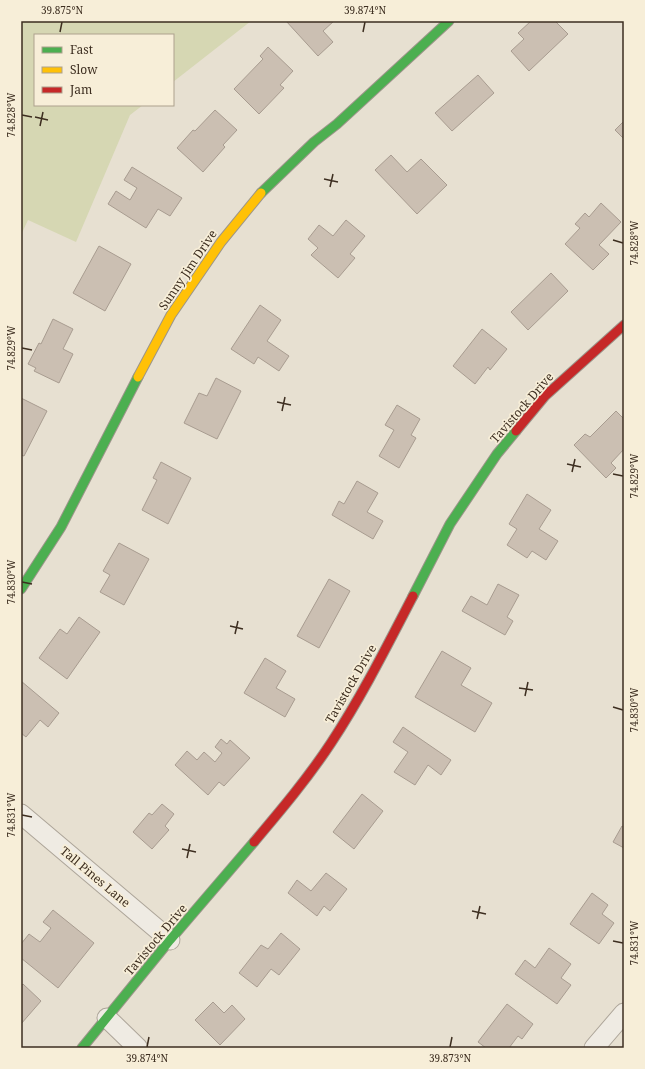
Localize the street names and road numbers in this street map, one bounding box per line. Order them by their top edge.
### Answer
street label: Sunny Jim Drive [154,226,221,313]
street label: Tavistock Drive [486,369,557,447]
street label: Tavistock Drive [321,641,380,726]
street label: Tall Pines Lane [57,842,134,911]
street label: Tavistock Drive [121,900,191,979]

